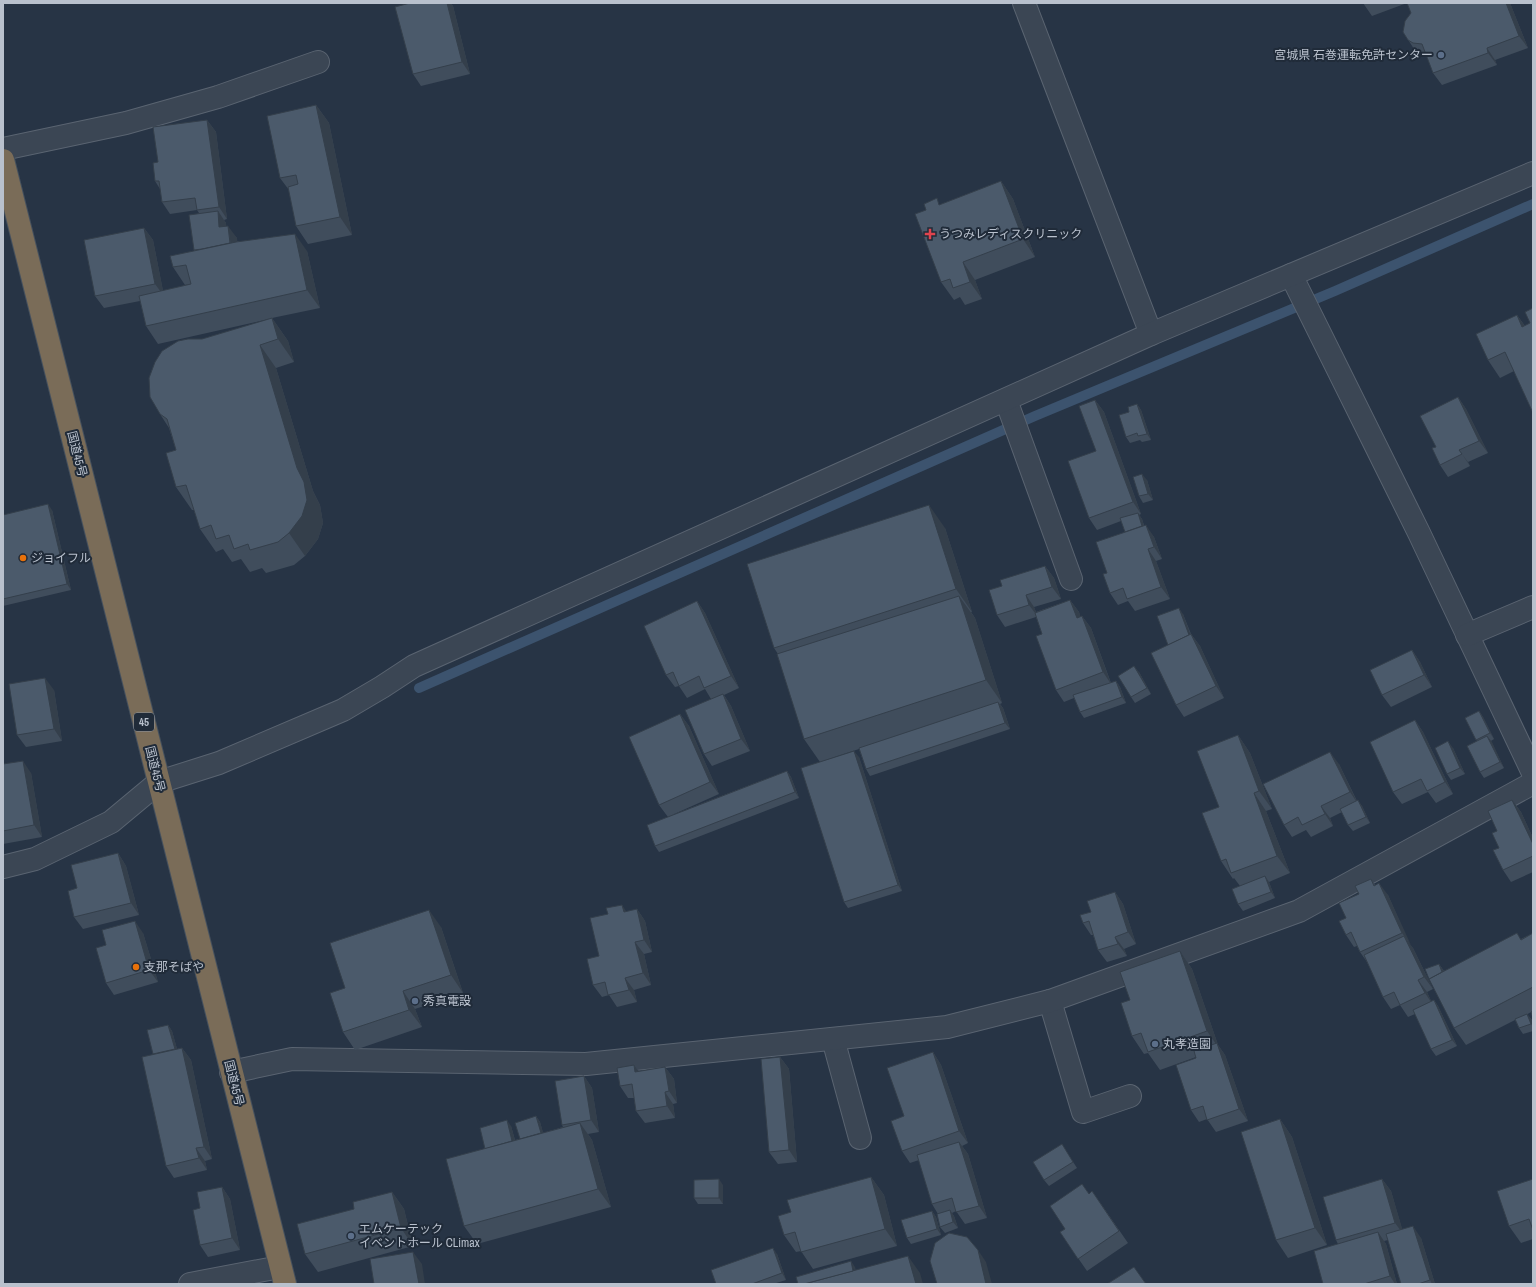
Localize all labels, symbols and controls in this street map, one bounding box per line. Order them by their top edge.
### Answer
place label: 宮城県 石巻運転免許センター [1274,47,1433,63]
marker: 宮城県 石巻運転免許センター [1436,50,1446,60]
place label: うつみレディスクリニック [939,226,1082,242]
marker: うつみレディスクリニック [924,228,936,240]
street label: 国道45号 [64,429,90,479]
place label: ジョイフル [31,550,91,566]
marker: ジョイフル [18,553,28,563]
road number: 45 [134,713,154,731]
street label: 国道45号 [142,744,168,794]
place label: 支那そばや [144,959,204,975]
marker: 支那そばや [131,962,141,972]
place label: 秀真電設 [423,993,471,1009]
marker: 秀真電設 [410,996,420,1006]
place label: 丸孝造園 [1163,1036,1211,1052]
marker: 丸孝造園 [1150,1039,1160,1049]
street label: 国道45号 [221,1058,247,1108]
place label: エムケーテック イベントホール CLimax [359,1221,480,1251]
marker: エムケーテック イベントホール CLimax [346,1231,356,1241]

